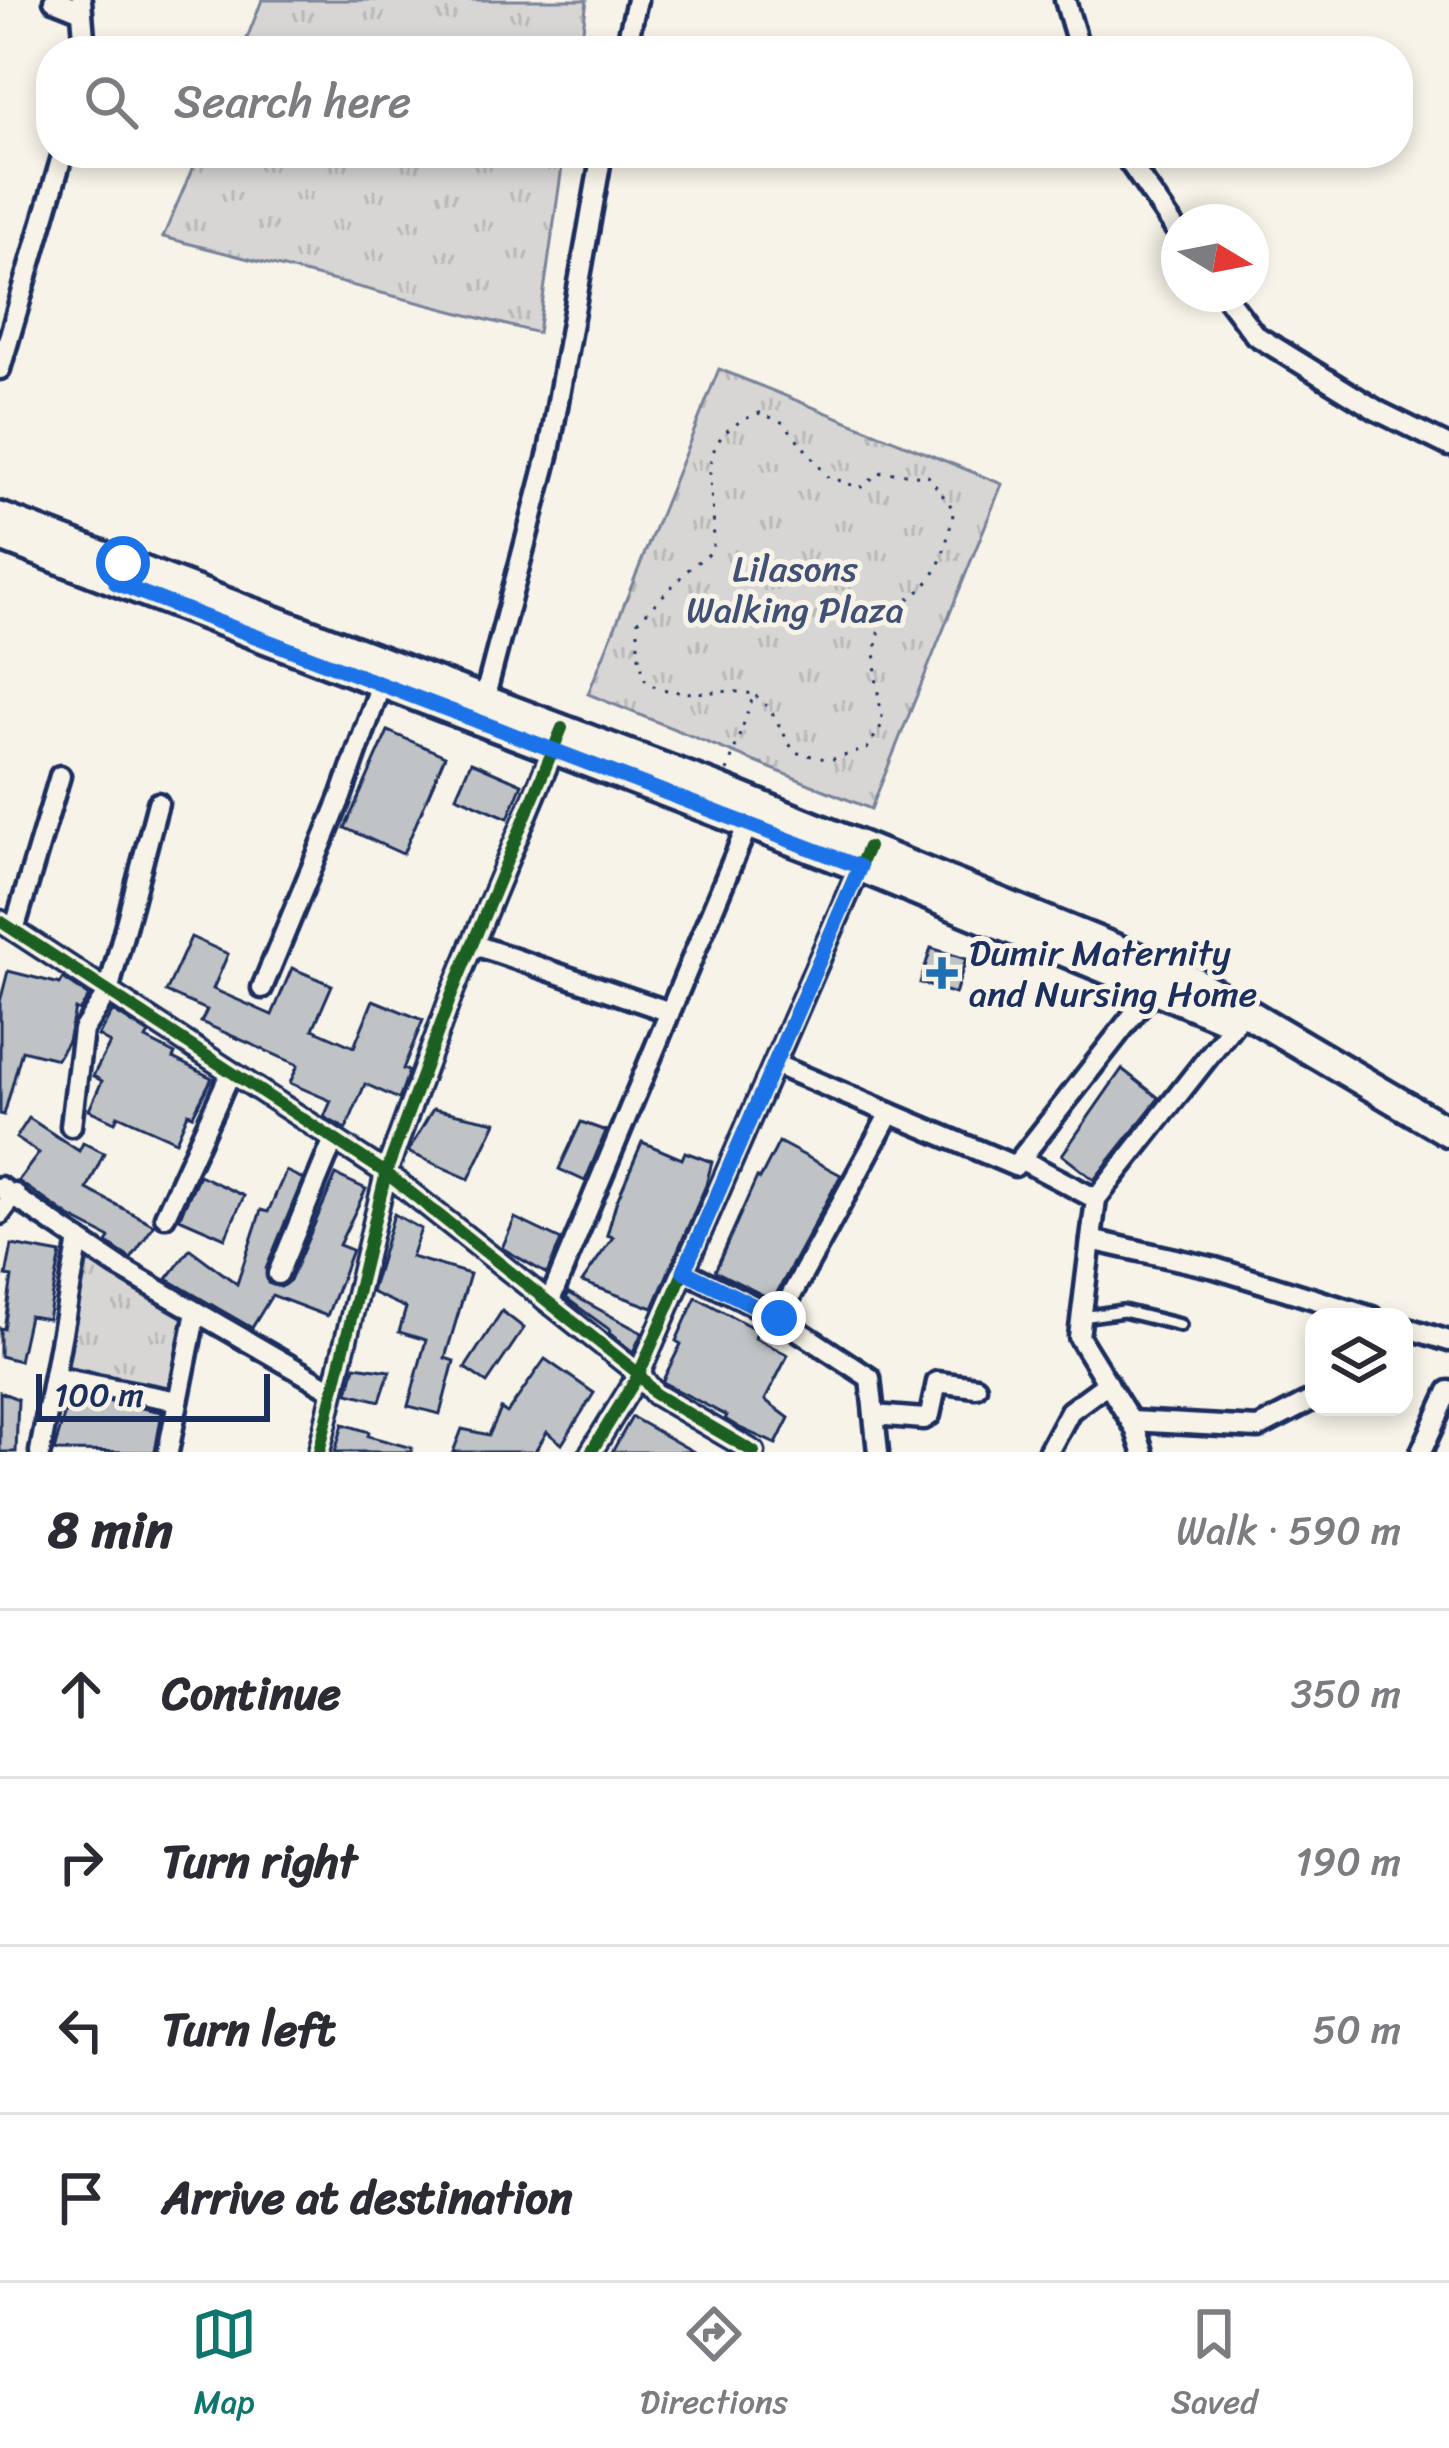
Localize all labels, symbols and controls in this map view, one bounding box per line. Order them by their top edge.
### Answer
search box [36,36,1413,168]
text: Search here [174,62,411,142]
icon: search [78,69,144,135]
north arrow [1161,204,1269,312]
route start [96,536,150,590]
park label: Lilasons Walking Plaza [686,537,904,642]
place label: Dumir Maternity and Nursing Home [969,921,1257,1026]
marker: Dumir Maternity and Nursing Home [926,957,958,989]
route end [752,1291,806,1345]
map controls [1305,1308,1413,1416]
button: layers [1305,1308,1413,1416]
text: 100 m [54,1366,144,1424]
scale bar [36,1368,270,1421]
text: 8 min [48,1485,173,1575]
text: Walk · 590 m [1176,1496,1401,1565]
text: Continue [162,1654,341,1734]
text: 350 m [1291,1659,1401,1728]
icon: ahead [48,1661,114,1727]
text: Turn right [162,1822,357,1902]
text: 190 m [1296,1827,1401,1896]
icon: right [48,1829,114,1895]
text: Turn left [162,1990,335,2070]
text: 50 m [1312,1995,1401,2064]
icon: left [48,1997,114,2063]
text: Arrive at destination [162,2158,572,2238]
icon: arrive [48,2165,114,2231]
tab: Map [191,2301,257,2431]
tab: Directions [640,2301,788,2431]
tab: Saved [1171,2301,1258,2431]

